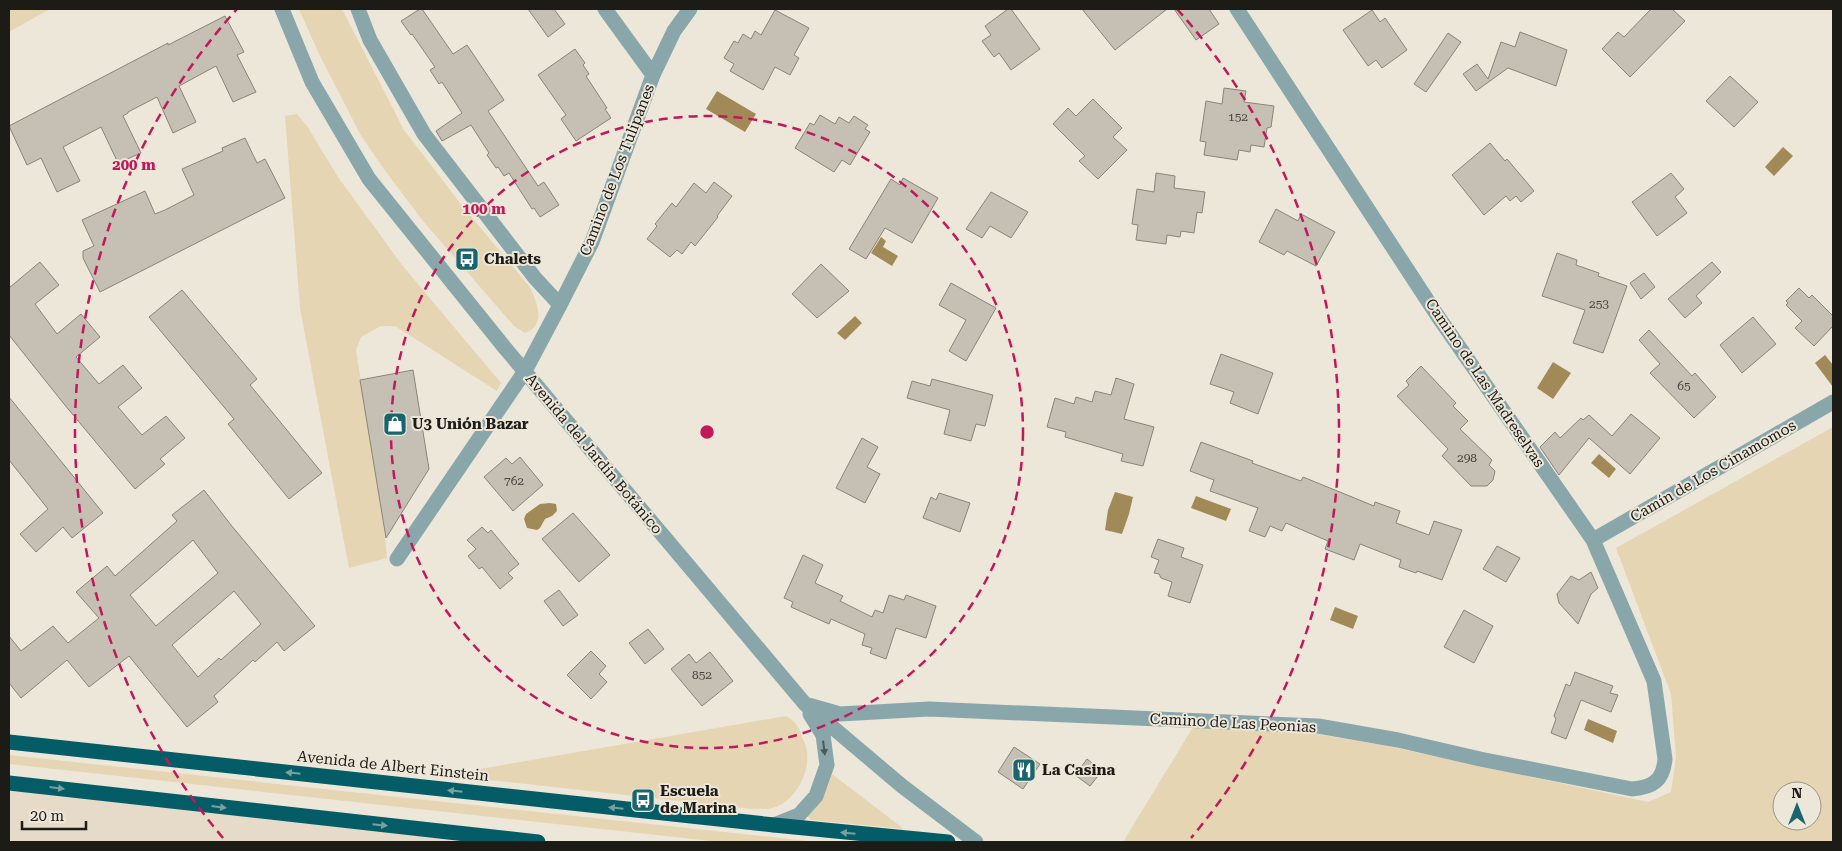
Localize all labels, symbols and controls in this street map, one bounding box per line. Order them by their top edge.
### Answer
street label: Camino de Los Tulipanes [576,82,658,258]
house number: 152 [1228,110,1248,124]
text: 200 m [112,156,156,174]
text: 100 m [462,200,506,218]
bus stop icon: Chalets [454,246,480,272]
place label: Chalets [484,250,541,268]
street label: Camino de Las Madreselvas [1422,295,1548,471]
house number: 253 [1589,297,1609,311]
street label: Avenida del Jardín Botánico [522,370,666,538]
house number: 65 [1677,379,1691,393]
shop icon: U3 Unión Bazar [382,411,408,437]
place label: U3 Unión Bazar [412,415,529,433]
street label: Camín de Los Cinamomos [1627,416,1799,526]
centre of rings [698,423,716,441]
house number: 298 [1457,451,1477,465]
house number: 762 [504,474,524,488]
house number: 852 [692,668,712,682]
street label: Camino de Las Peonias [1149,710,1317,736]
one-way arrow [820,740,828,756]
street label: Avenida de Albert Einstein [296,747,490,785]
restaurant icon: La Casina [1011,757,1037,783]
place label: La Casina [1042,761,1116,779]
one-way arrow [285,769,301,777]
north arrow [1772,781,1822,831]
place label: Escuela de Marina [660,782,737,817]
one-way arrow [49,784,65,792]
text: N [1792,785,1803,801]
one-way arrow [447,787,463,795]
bus stop icon: Escuela de Marina [630,787,656,813]
scale bar [22,798,86,830]
one-way arrow [211,803,227,811]
one-way arrow [608,804,624,812]
text: 20 m [30,807,65,825]
one-way arrow [372,821,388,829]
one-way arrow [839,828,855,836]

